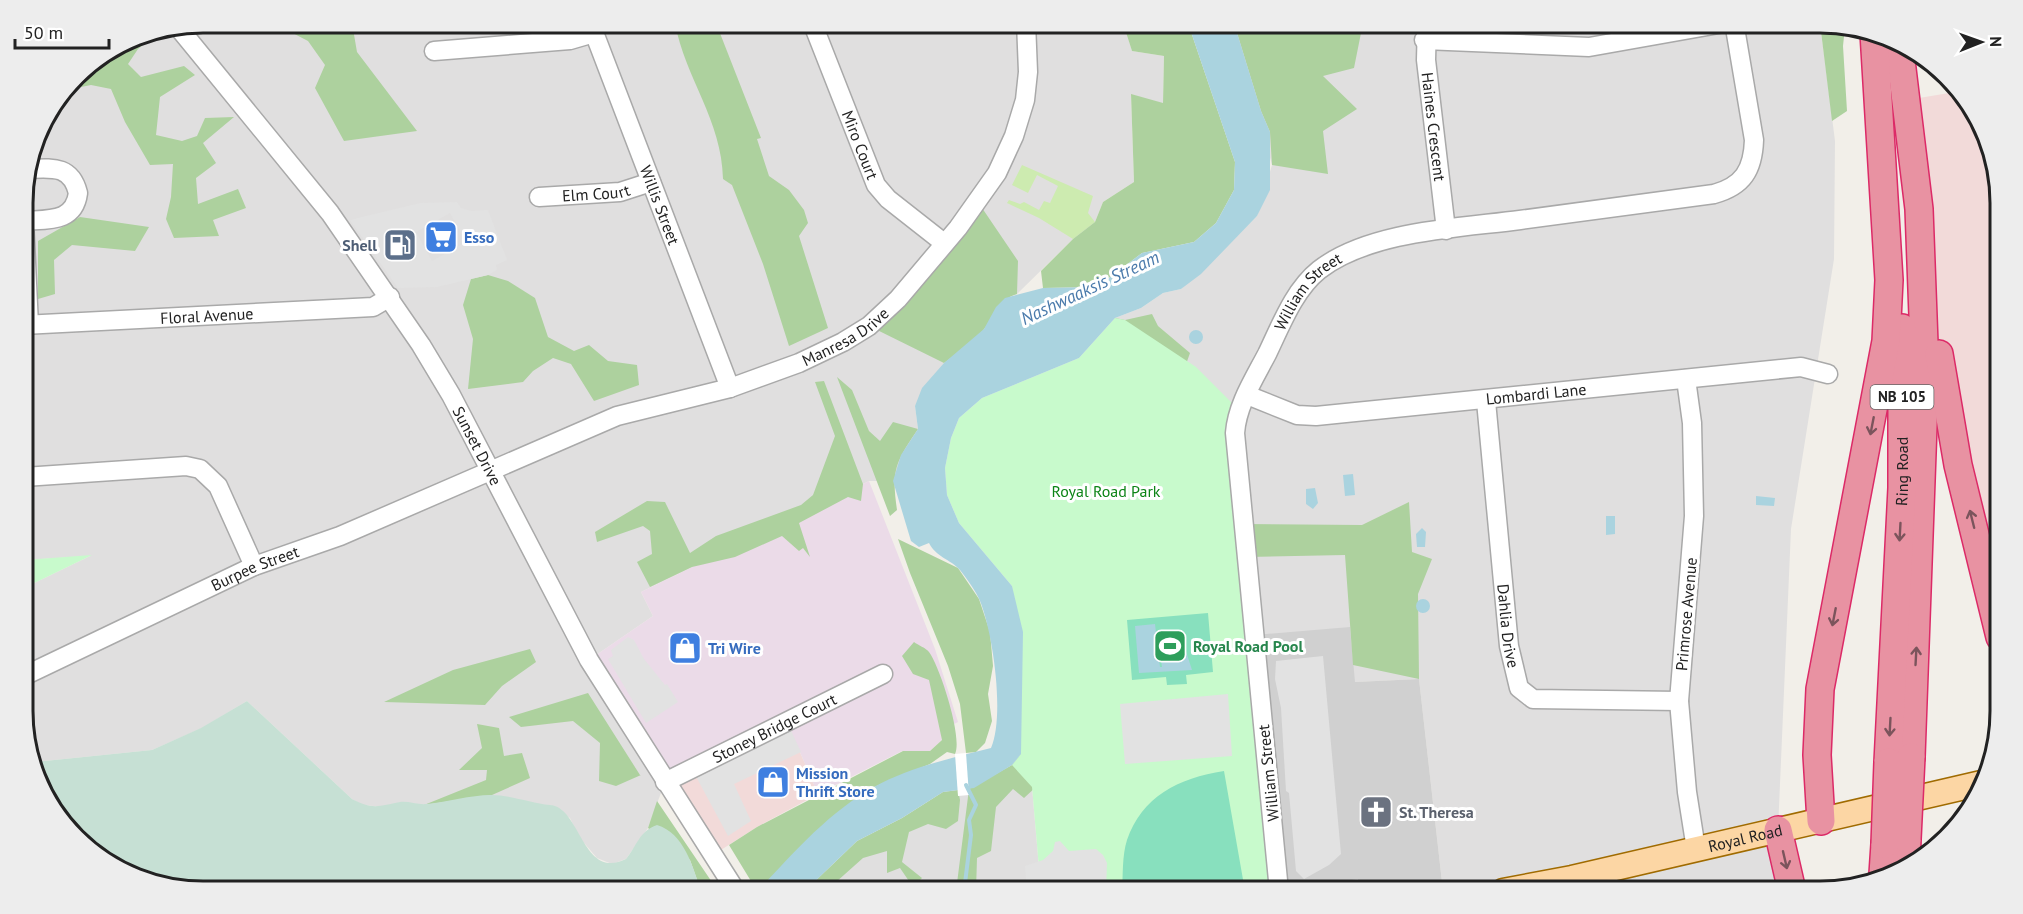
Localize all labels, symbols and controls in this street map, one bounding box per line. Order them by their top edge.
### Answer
scale bar [15,12,110,50]
north arrow [1951,12,2011,72]
text: 50 m [24,21,63,44]
text: N [1986,36,2006,47]
street label: Haines Crescent [1418,71,1450,183]
street label: Miro Court [838,108,883,183]
street label: Willis Street [636,163,684,248]
street label: Elm Court [561,179,633,206]
supermarket icon: Esso [423,219,459,255]
fuel station icon: Shell [382,227,418,263]
place label: Esso [464,227,495,247]
place label: Shell [342,235,377,255]
water label: Nashwaaksis Stream [1017,245,1163,330]
street label: William Street [1270,248,1345,334]
street label: Floral Avenue [160,303,254,328]
street label: Manresa Drive [799,303,893,370]
street label: Lombardi Lane [1485,379,1587,409]
road number: NB 105 [1870,385,1934,409]
street label: Sunset Drive [449,403,506,489]
one-way arrow [1866,416,1877,435]
street label: Ring Road [1891,437,1912,507]
park label: Royal Road Park [1051,481,1161,501]
one-way arrow [1965,510,1977,529]
one-way arrow [1894,521,1905,541]
street label: Burpee Street [208,541,302,595]
street label: Primrose Avenue [1671,556,1701,672]
street label: Dahlia Drive [1493,583,1524,670]
one-way arrow [1828,607,1839,627]
sports icon: Royal Road Pool [1152,628,1188,664]
shop icon: Tri Wire [667,630,703,666]
place label: Royal Road Pool [1193,636,1303,656]
place label: Tri Wire [708,638,761,658]
one-way arrow [1910,647,1921,667]
street label: Stoney Bridge Court [709,688,840,767]
one-way arrow [1885,716,1896,736]
street label: William Street [1253,723,1283,822]
place label: Mission Thrift Store [796,763,875,801]
shop icon: Mission Thrift Store [755,764,791,800]
church icon: St. Theresa [1358,794,1394,830]
place label: St. Theresa [1399,802,1474,822]
street label: Royal Road [1706,820,1784,856]
one-way arrow [1780,851,1792,870]

